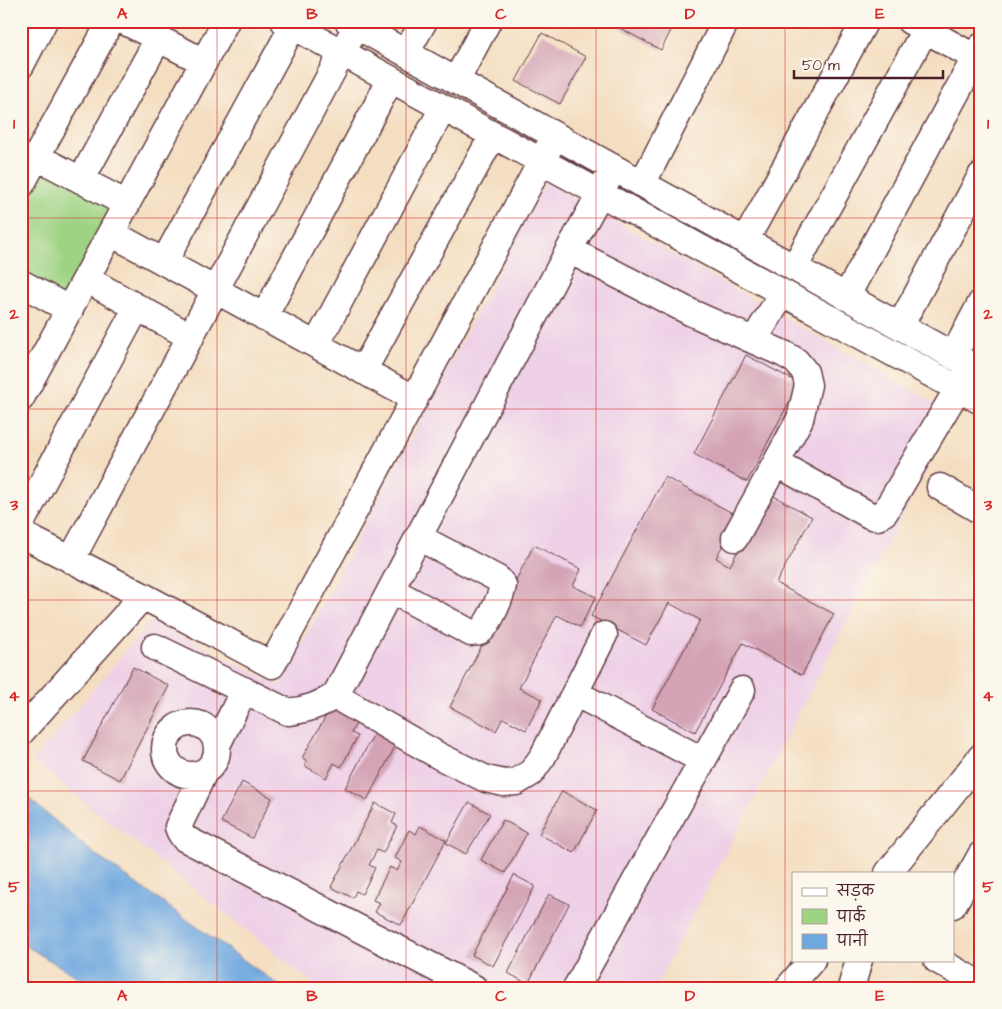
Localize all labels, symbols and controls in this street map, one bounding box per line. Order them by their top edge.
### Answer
text: A [117,3,128,25]
text: B [306,3,318,25]
text: C [495,3,507,25]
text: D [685,3,696,25]
text: E [875,3,885,25]
scale bar [794,48,943,80]
text: 50 m [802,55,840,76]
text: 1 [13,113,16,135]
text: 1 [987,113,990,135]
text: 2 [8,303,19,325]
text: 2 [982,303,993,325]
text: 3 [9,494,19,516]
text: 3 [983,494,993,516]
text: 4 [9,685,20,707]
text: 4 [983,685,994,707]
legend [792,872,954,962]
text: 5 [8,876,20,898]
text: 5 [982,876,994,898]
text: सड़क [836,881,875,902]
text: पार्क [836,905,867,928]
text: पानी [836,929,869,952]
text: A [117,985,128,1007]
text: B [306,985,318,1007]
text: C [495,985,507,1007]
text: D [685,985,696,1007]
text: E [875,985,885,1007]

